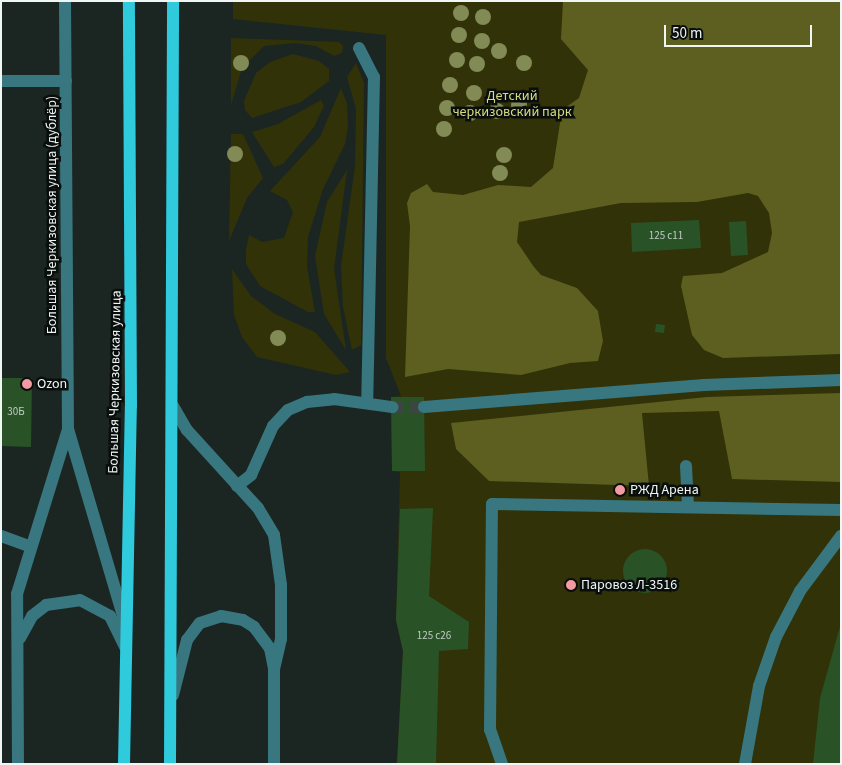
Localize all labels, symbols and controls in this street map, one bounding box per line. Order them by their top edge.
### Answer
scale bar [667,15,814,47]
text: 50 m [672,23,702,44]
park label: Детский черкизовский парк [452,88,572,120]
street label: Большая Черкизовская улица (дублёр) [44,96,60,334]
house number: 125 c11 [649,229,683,243]
street label: Большая Черкизовская улица [105,290,125,474]
place label: Ozon [37,376,67,392]
marker: Ozon [21,378,33,390]
house number: 30Б [7,405,25,419]
place label: РЖД Арена [630,482,699,498]
marker: РЖД Арена [614,484,626,496]
place label: Паровоз Л-3516 [581,577,677,593]
marker: Паровоз Л-3516 [565,579,577,591]
house number: 125 c26 [417,629,451,643]

